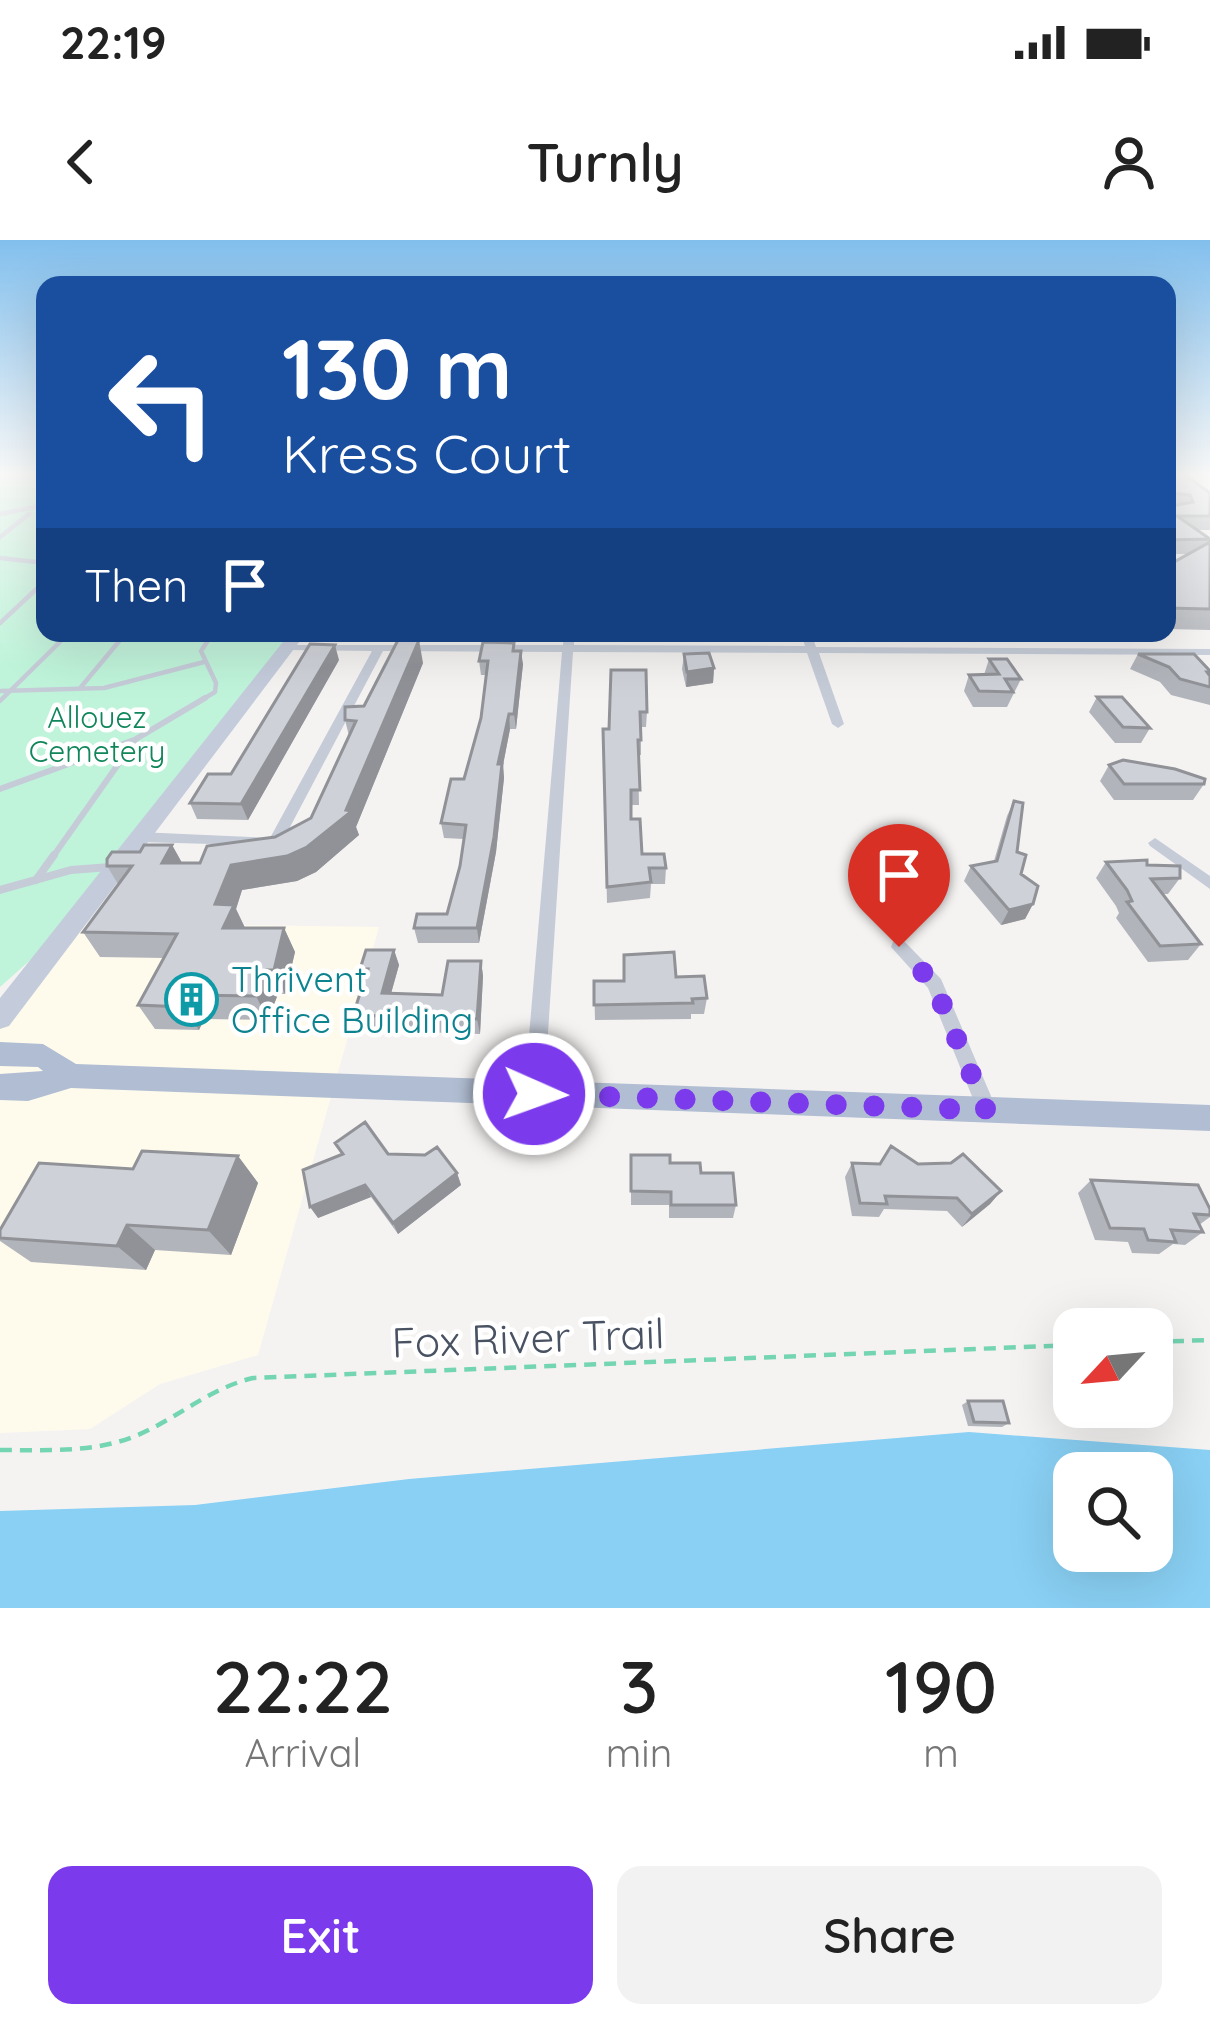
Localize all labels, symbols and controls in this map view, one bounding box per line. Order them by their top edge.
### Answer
text: 22:19 [60,14,167,70]
text: Turnly [526,128,684,196]
icon: back [48,129,114,195]
icon: person [1096,129,1162,195]
text: 130 m [282,315,512,420]
icon: left [84,324,240,480]
text: Kress Court [282,419,571,487]
icon: arrive [212,552,278,618]
text: Then [84,557,188,613]
park label: Allouez Cemetery [29,698,165,770]
pin [848,824,950,947]
icon: arrive [866,842,932,908]
place label: Thrivent Office Building [231,956,473,1042]
building icon: Thrivent Office Building [164,972,220,1028]
position arrow [471,1031,597,1157]
street label: Fox River Trail [391,1306,665,1369]
north arrow [1053,1308,1173,1428]
map controls [1053,1308,1173,1572]
button: search [1053,1452,1173,1572]
text: 22:22 [213,1641,393,1731]
text: 3 [620,1641,658,1731]
text: 190 [885,1641,997,1731]
text: Arrival [244,1728,361,1777]
text: min [606,1728,672,1777]
text: m [923,1728,959,1777]
button: Exit [48,1866,593,2004]
button: Share [617,1866,1162,2004]

